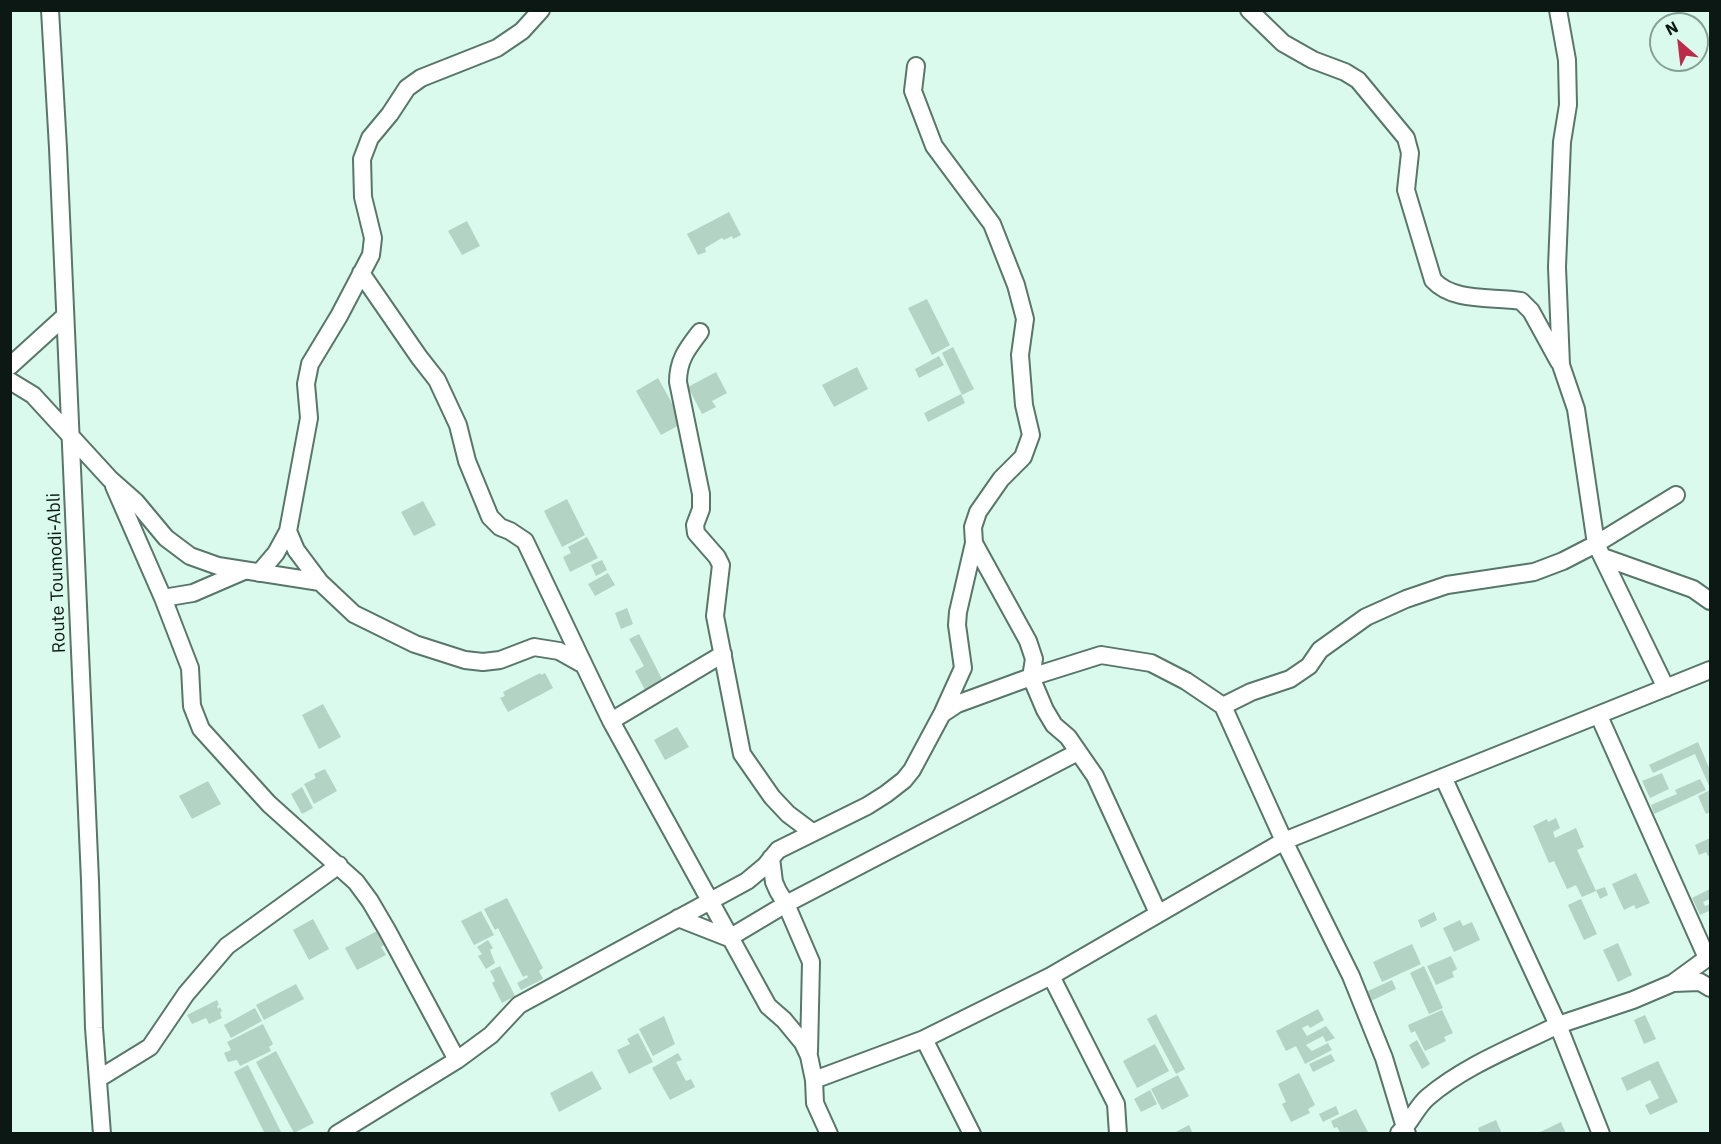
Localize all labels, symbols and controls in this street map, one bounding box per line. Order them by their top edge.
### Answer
north arrow [1649,12,1709,72]
text: N [1662,16,1681,39]
street label: Route Toumodi-Abli [43,493,71,653]

